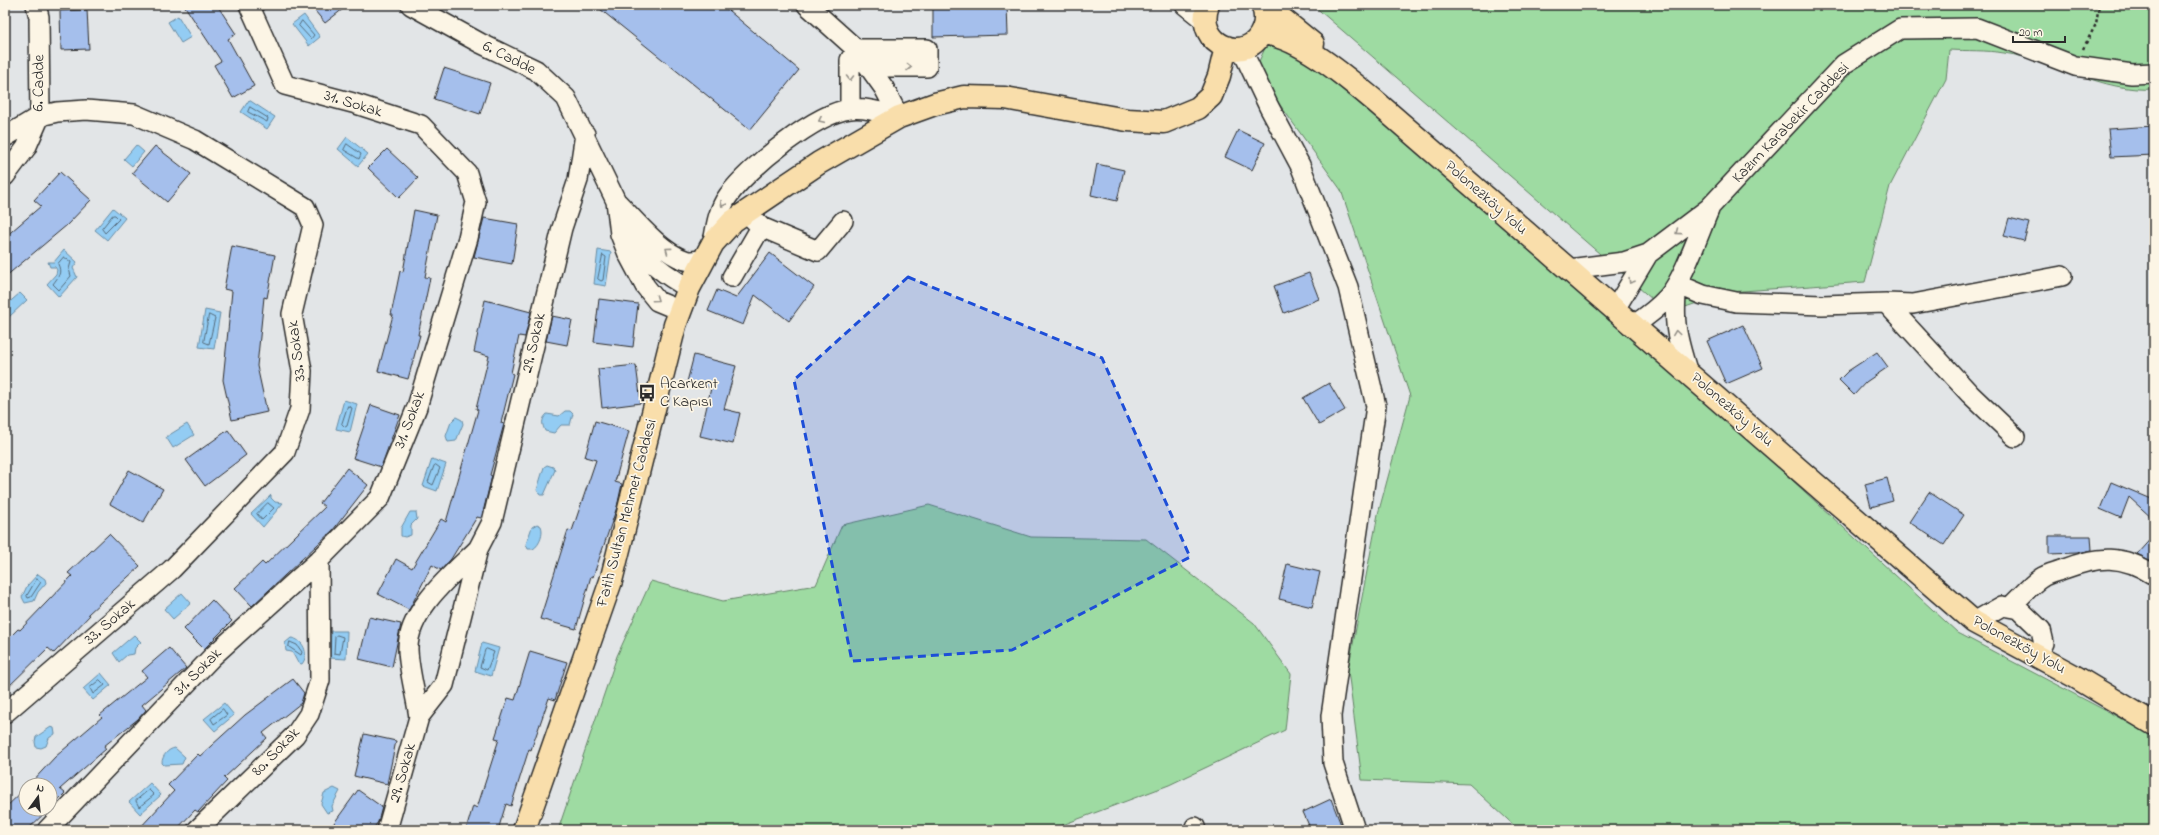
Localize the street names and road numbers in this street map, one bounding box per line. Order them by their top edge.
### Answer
street label: 6. Cadde [478,34,541,82]
street label: 6. Cadde [27,54,52,112]
street label: Kazım Karabekir Caddesi [1727,57,1855,189]
street label: 31. Sokak [321,84,386,124]
street label: Polonezköy Yolu [1439,155,1533,241]
street label: 29. Sokak [515,310,553,375]
street label: 33. Sokak [281,318,313,383]
street label: Polonezköy Yolu [1685,367,1779,453]
street label: 31. Sokak [388,387,432,452]
street label: Fatih Sultan Mehmet Caddesi [590,416,664,611]
street label: 33. Sokak [79,592,142,651]
street label: Polonezköy Yolu [1968,609,2070,681]
street label: 31. Sokak [168,642,228,702]
street label: 80. Sokak [246,721,306,782]
street label: 29. Sokak [383,740,423,806]

